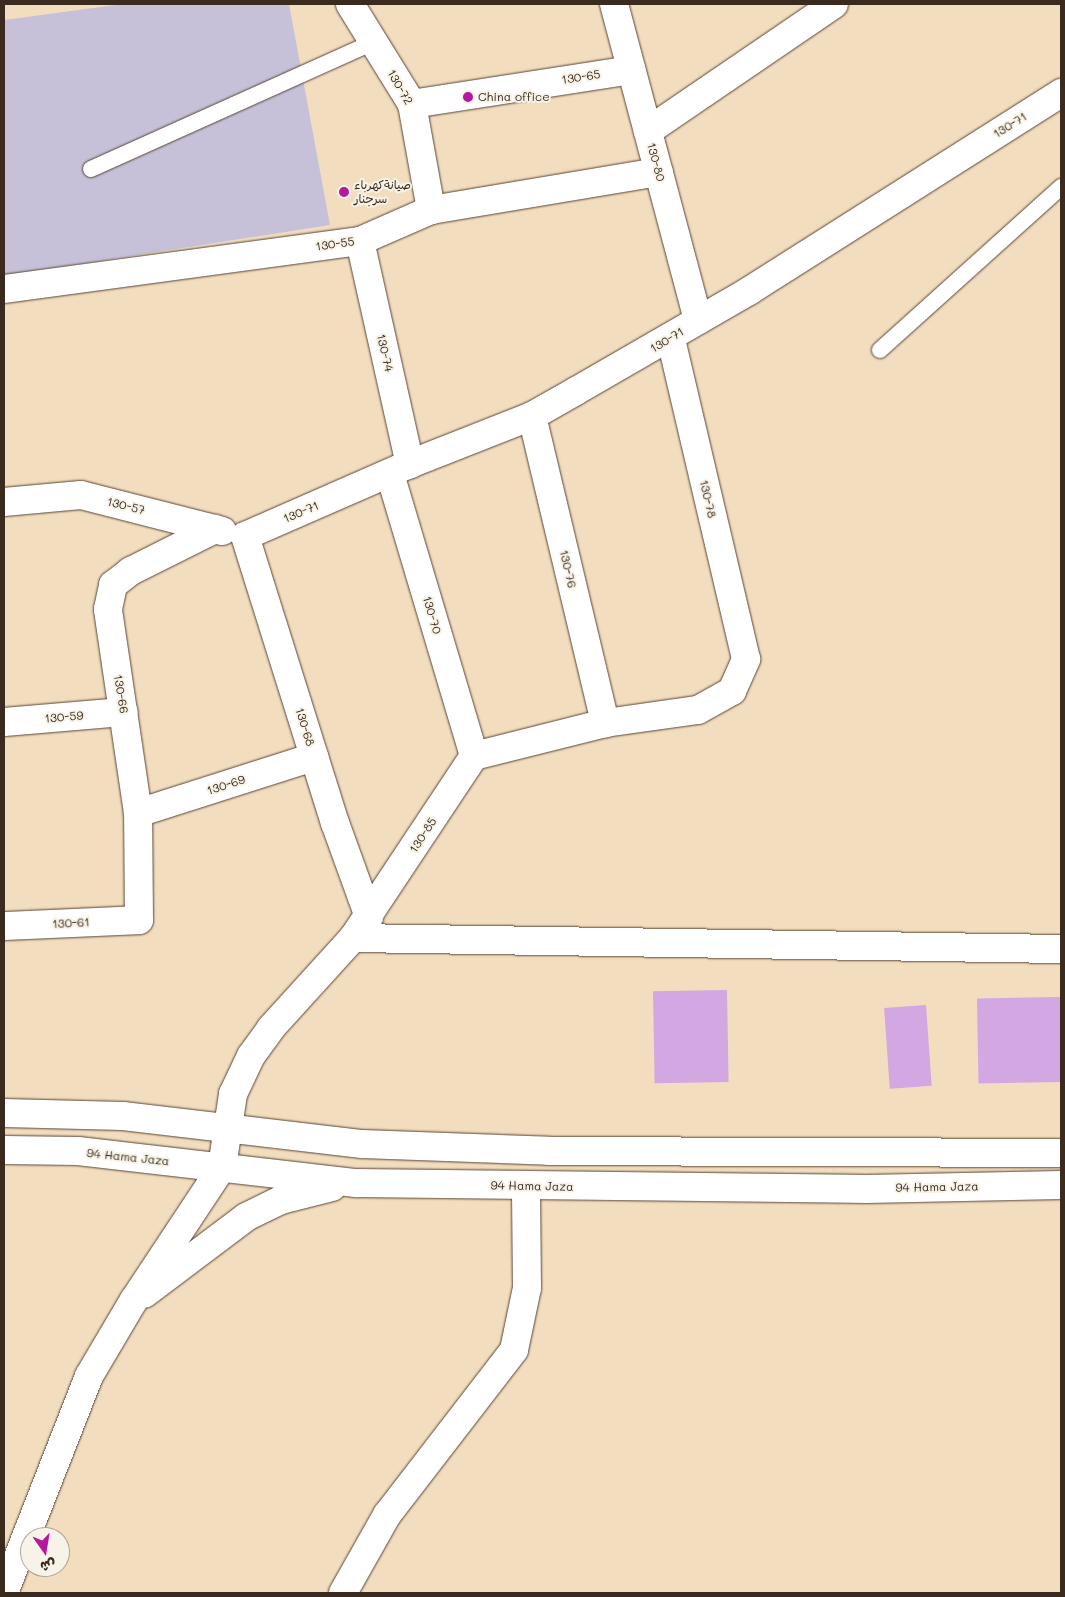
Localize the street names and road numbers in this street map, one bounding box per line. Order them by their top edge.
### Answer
street label: 130-72 [384,67,416,107]
street label: 130-65 [561,67,601,87]
street label: 130-71 [991,109,1029,141]
street label: 130-80 [644,141,668,183]
street label: 130-55 [315,234,355,254]
street label: 130-71 [647,324,687,356]
street label: 130-74 [374,333,396,373]
street label: 130-78 [697,478,719,520]
street label: 130-57 [106,494,146,518]
street label: 130-71 [281,498,321,526]
street label: 130-76 [557,548,579,590]
street label: 130-70 [420,594,444,636]
street label: 130-66 [111,673,131,715]
street label: 130-68 [292,706,318,748]
street label: 130-59 [44,708,84,726]
street label: 130-69 [205,772,247,798]
street label: 130-85 [406,815,440,855]
street label: 130-61 [52,915,90,931]
street label: 94 Hama Jaza [86,1145,170,1169]
street label: 94 Hama Jaza [490,1178,574,1194]
street label: 94 Hama Jaza [895,1179,979,1195]

